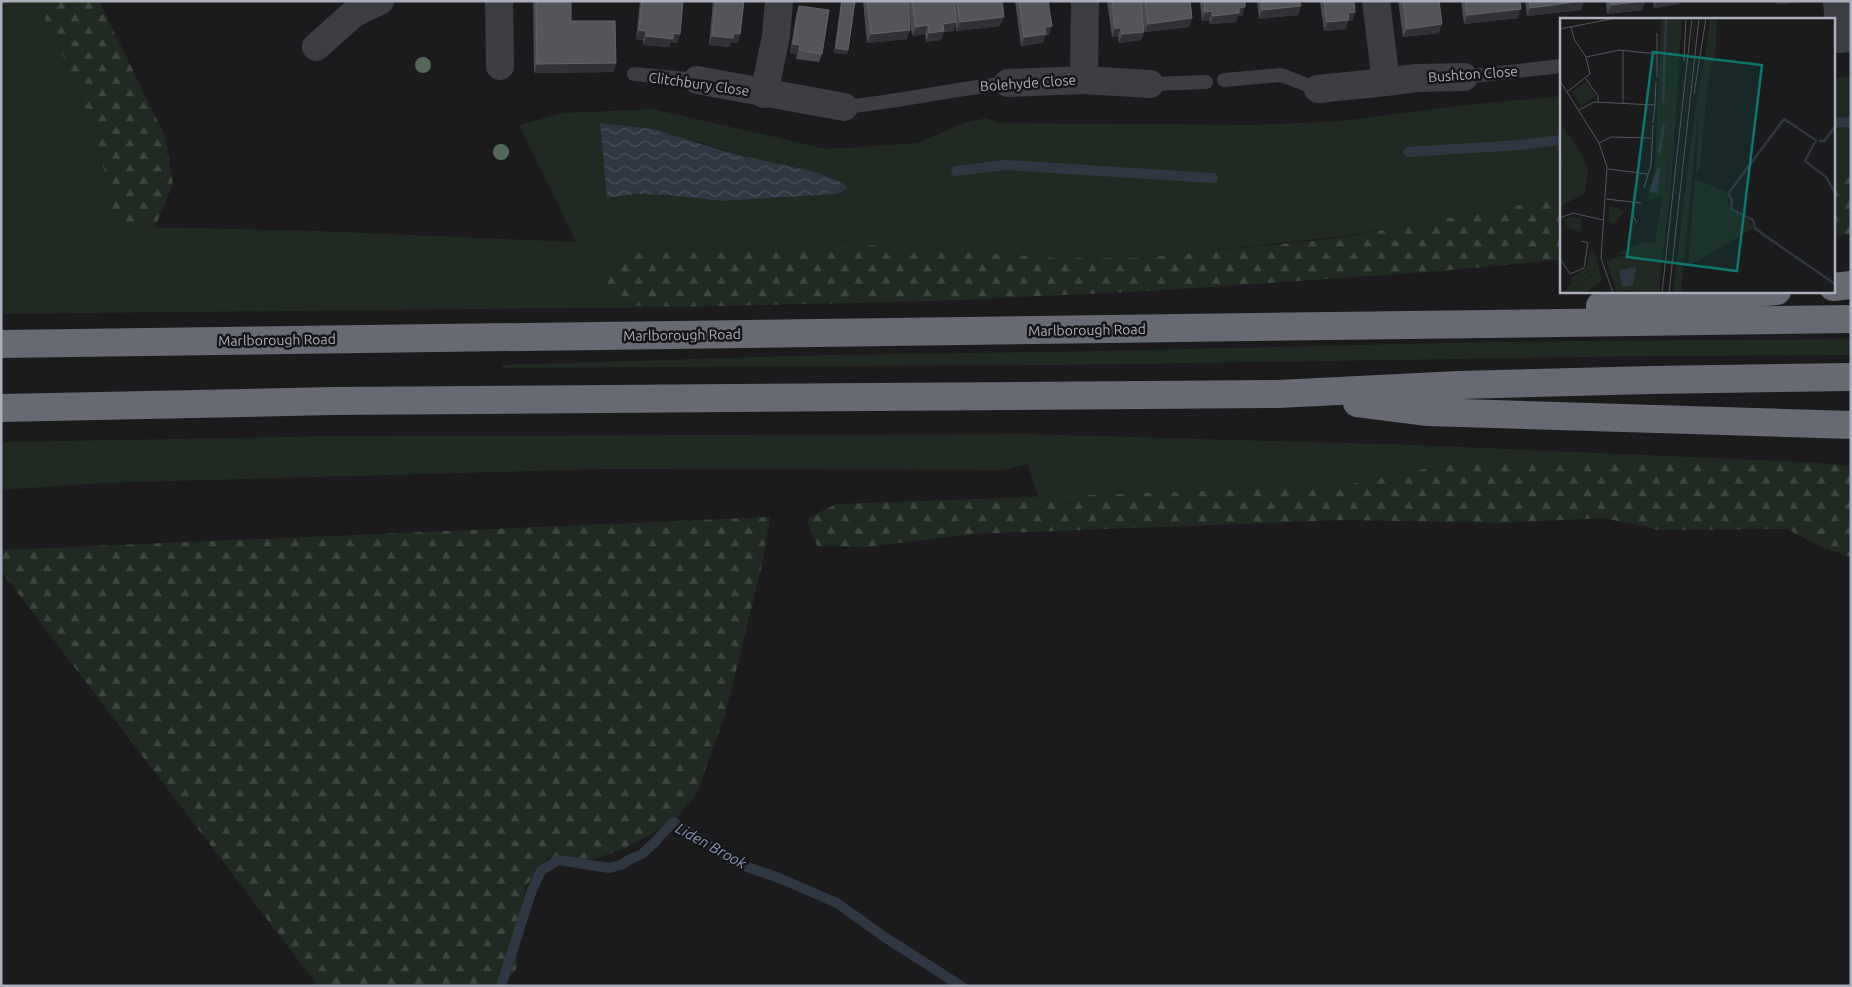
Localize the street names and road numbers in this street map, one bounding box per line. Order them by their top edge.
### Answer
street label: Bushton Close [1428,63,1518,85]
street label: Clitchbury Close [648,69,750,99]
street label: Bolehyde Close [979,72,1077,94]
street label: Marlborough Road [1028,321,1146,339]
street label: Marlborough Road [623,326,741,344]
street label: Marlborough Road [218,331,336,349]

